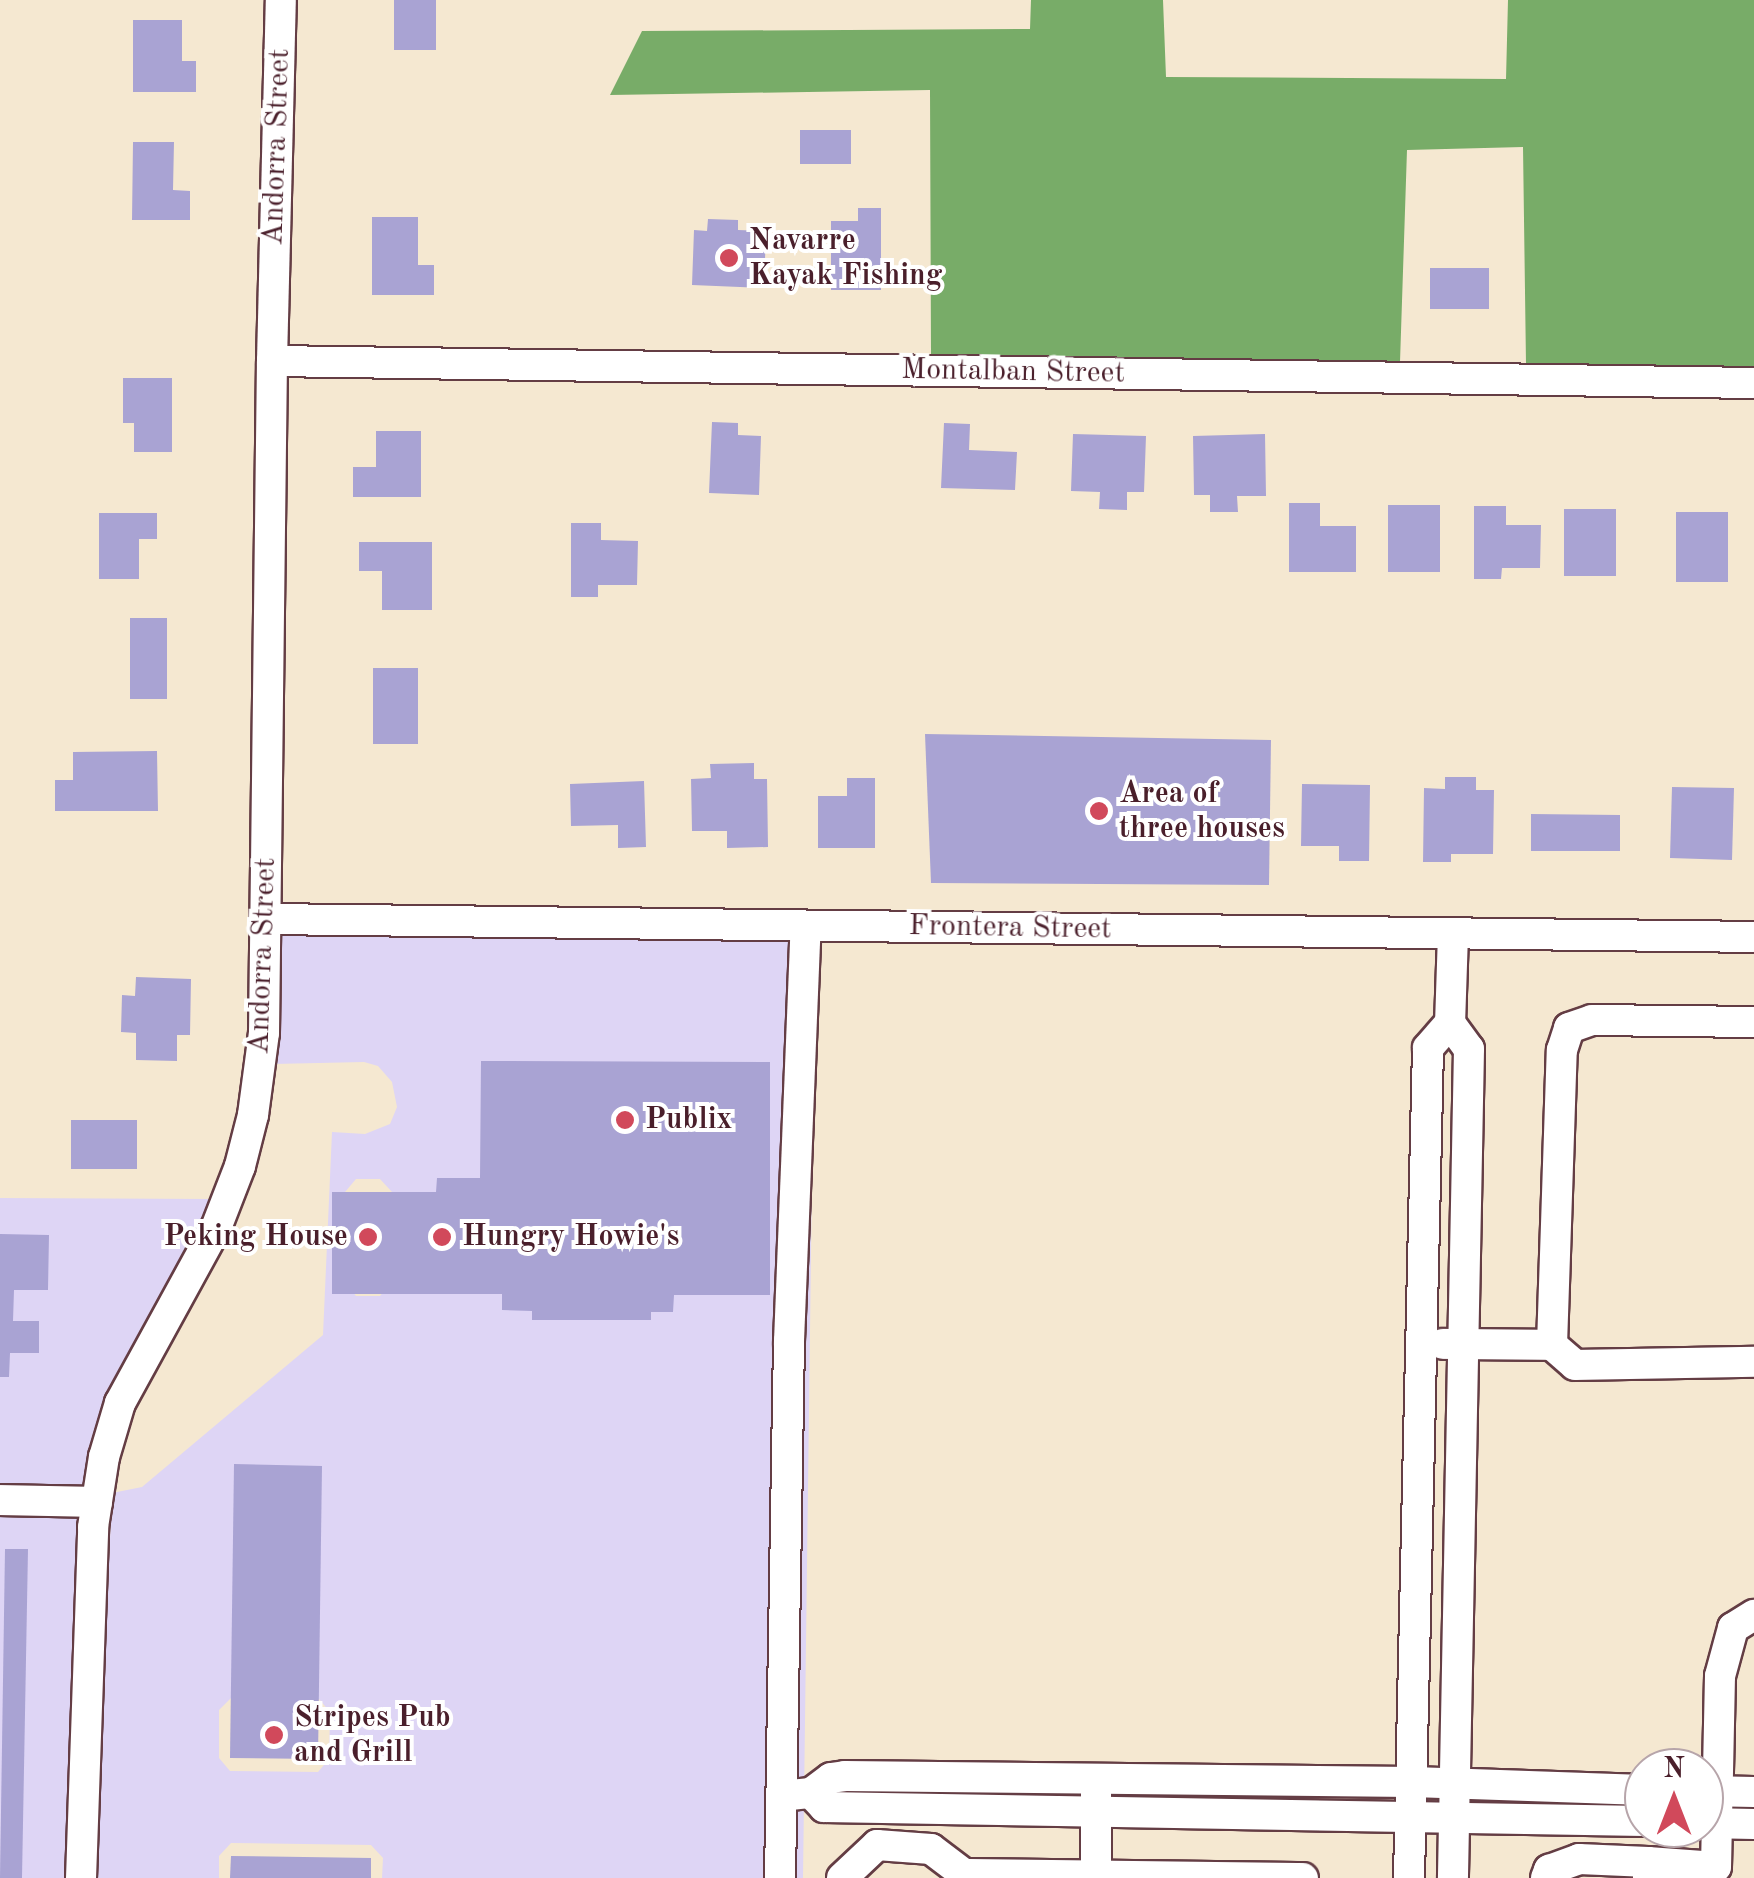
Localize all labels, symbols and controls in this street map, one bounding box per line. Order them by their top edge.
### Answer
street label: Andorra Street [256,48,298,246]
place label: Navarre Kayak Fishing [749,223,942,294]
marker: Navarre Kayak Fishing [718,247,740,269]
street label: Montalban Street [901,352,1125,392]
place label: Area of three houses [1119,776,1285,846]
marker: Area of three houses [1088,800,1110,822]
street label: Andorra Street [242,857,284,1055]
street label: Frontera Street [908,908,1112,948]
place label: Publix [645,1102,732,1138]
marker: Publix [614,1109,636,1131]
place label: Peking House [164,1219,348,1255]
place label: Hungry Howie's [462,1219,679,1255]
marker: Peking House [357,1226,379,1248]
marker: Hungry Howie's [431,1226,453,1248]
place label: Stripes Pub and Grill [294,1700,451,1770]
marker: Stripes Pub and Grill [263,1724,285,1746]
north arrow [1624,1748,1724,1848]
text: N [1663,1756,1685,1784]

